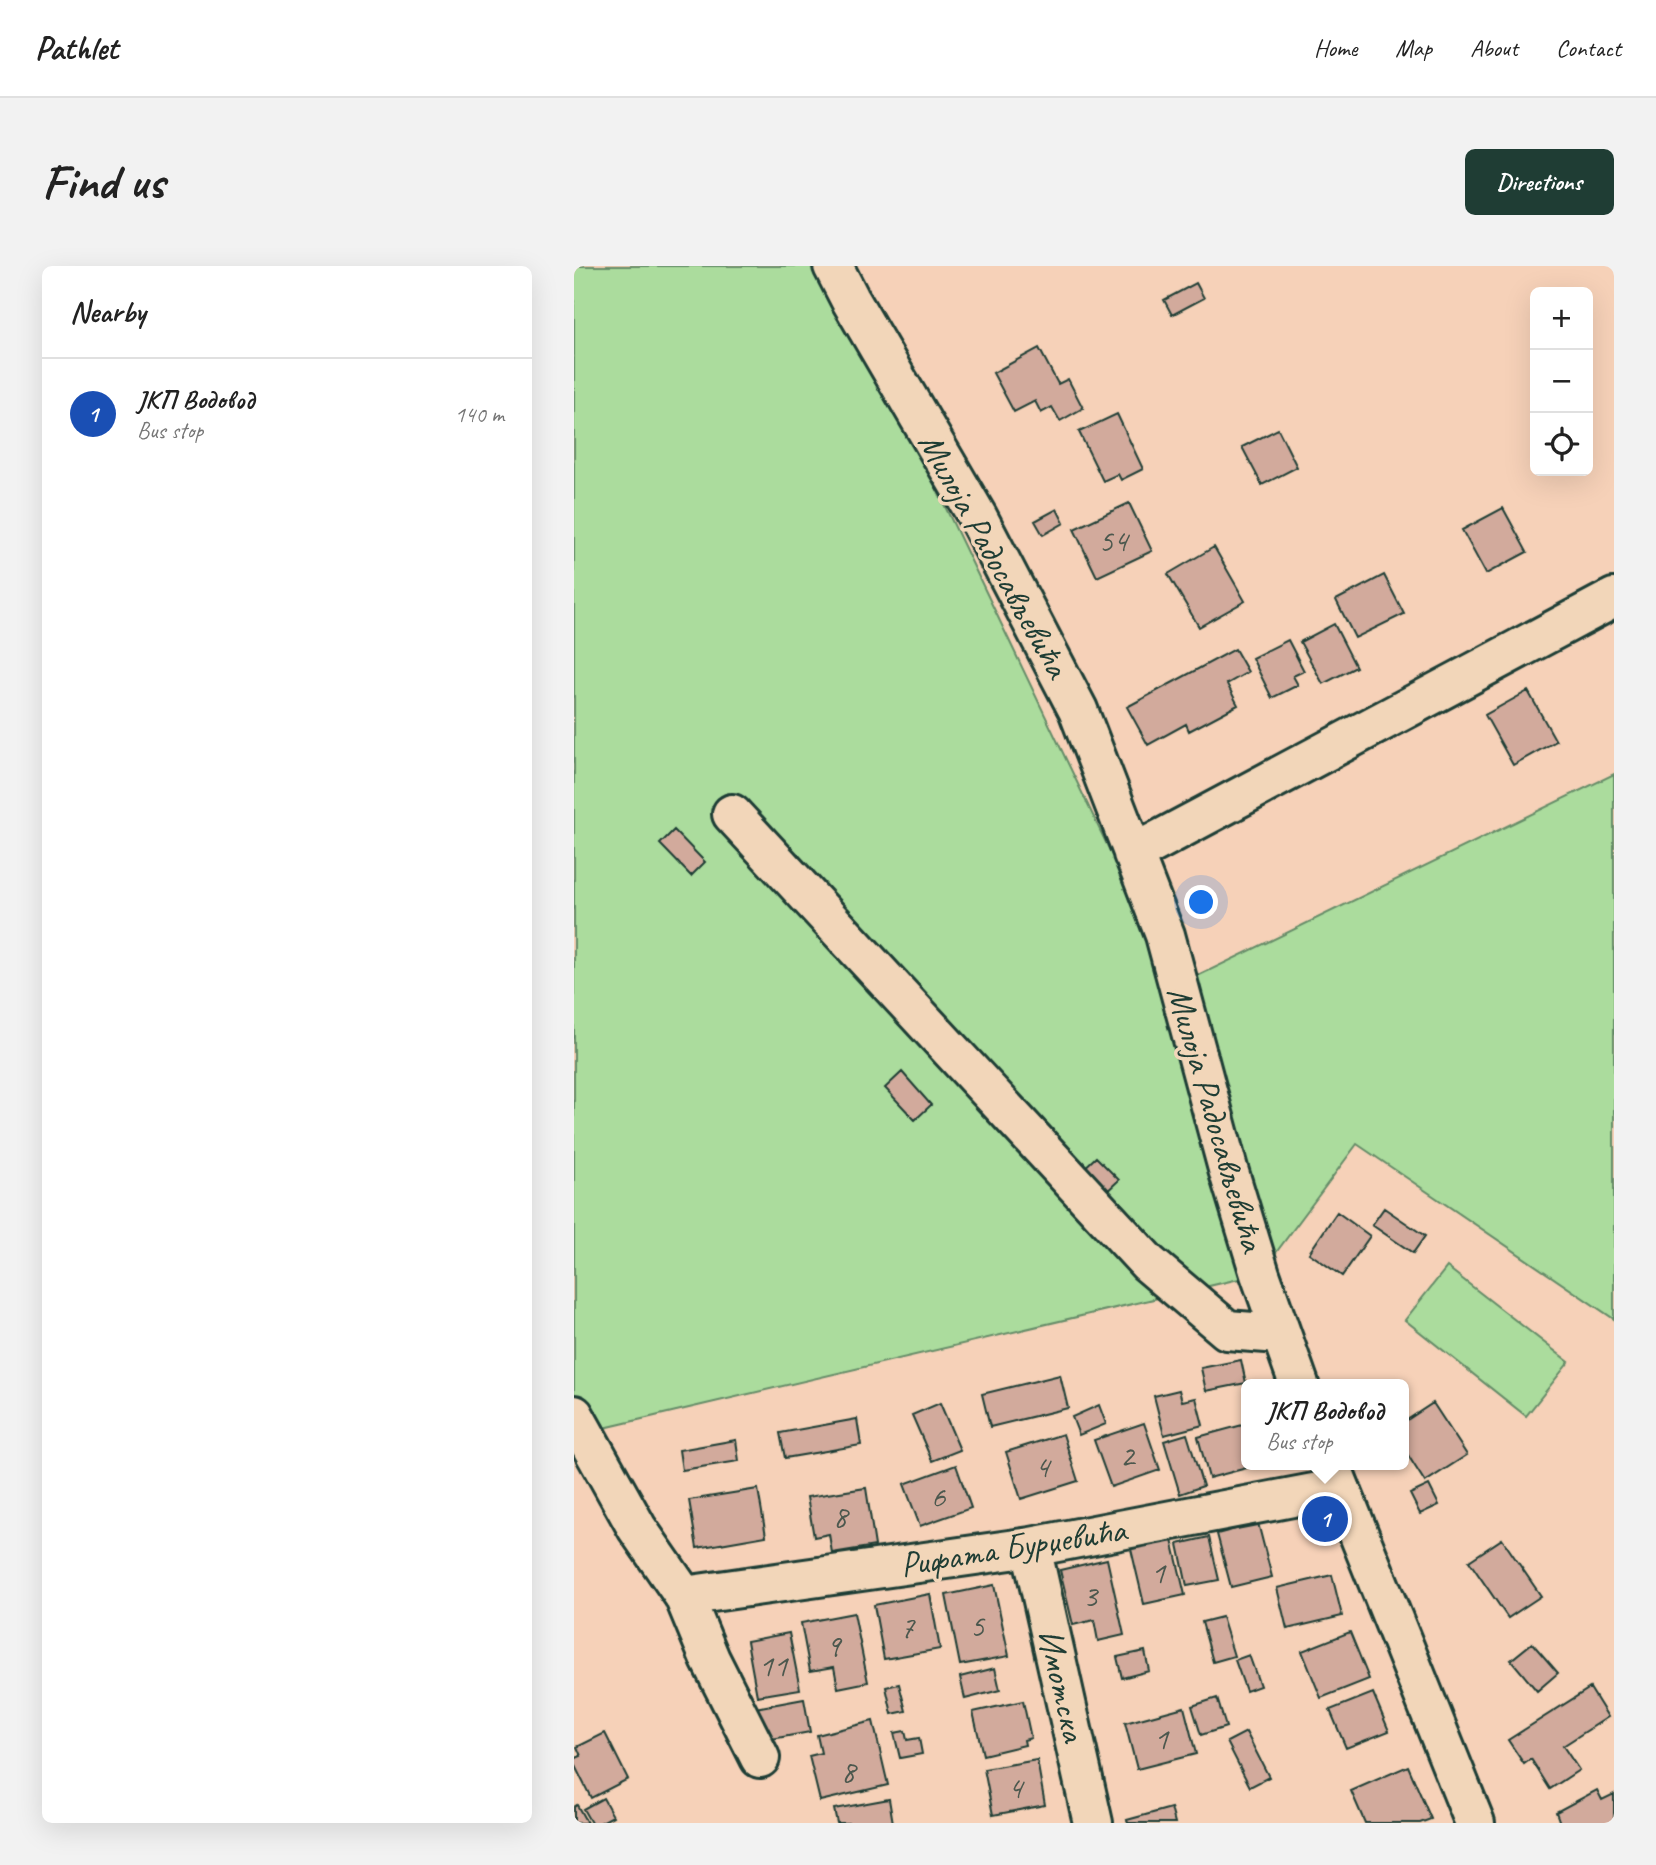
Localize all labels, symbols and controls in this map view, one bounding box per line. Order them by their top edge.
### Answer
text: Pathlet [35,27,118,69]
text: Home [1314,33,1357,63]
text: Map [1395,33,1432,63]
text: About [1470,33,1518,63]
text: Contact [1556,33,1621,63]
button: Directions [1465,149,1614,215]
text: Find us [42,151,164,213]
map controls [1530,287,1593,476]
button: + [1530,287,1593,350]
text: Nearby [70,293,146,331]
button: − [1530,350,1593,413]
text: ЈКП Водовод [137,383,254,416]
text: 1 [88,400,98,429]
text: 140 m [455,400,504,429]
button: locate [1530,413,1593,476]
text: Bus stop [137,416,203,445]
street label: Милоја Радосављевића [908,425,1081,688]
house number: 54 [1099,520,1131,561]
your location [1184,885,1218,919]
street label: Милоја Радосављевића [1157,981,1276,1259]
popup [1241,1379,1409,1470]
text: ЈКП Водовод [1266,1394,1384,1427]
text: Bus stop [1266,1427,1332,1456]
house number: 2 [1120,1435,1137,1476]
house number: 4 [1035,1446,1053,1487]
house number: 6 [931,1476,947,1517]
pin: 1 [1302,1493,1348,1545]
house number: 8 [833,1496,850,1537]
street label: Рифата Бурџевића [897,1507,1132,1587]
house number: 1 [1151,1552,1167,1593]
house number: 3 [1083,1575,1100,1616]
house number: 5 [970,1605,986,1646]
house number: 7 [900,1607,916,1648]
street label: Имотска [1027,1624,1097,1748]
house number: 9 [826,1625,843,1666]
house number: 11 [759,1645,789,1686]
house number: 1 [1154,1718,1170,1759]
house number: 8 [841,1751,858,1792]
house number: 4 [1008,1767,1026,1808]

